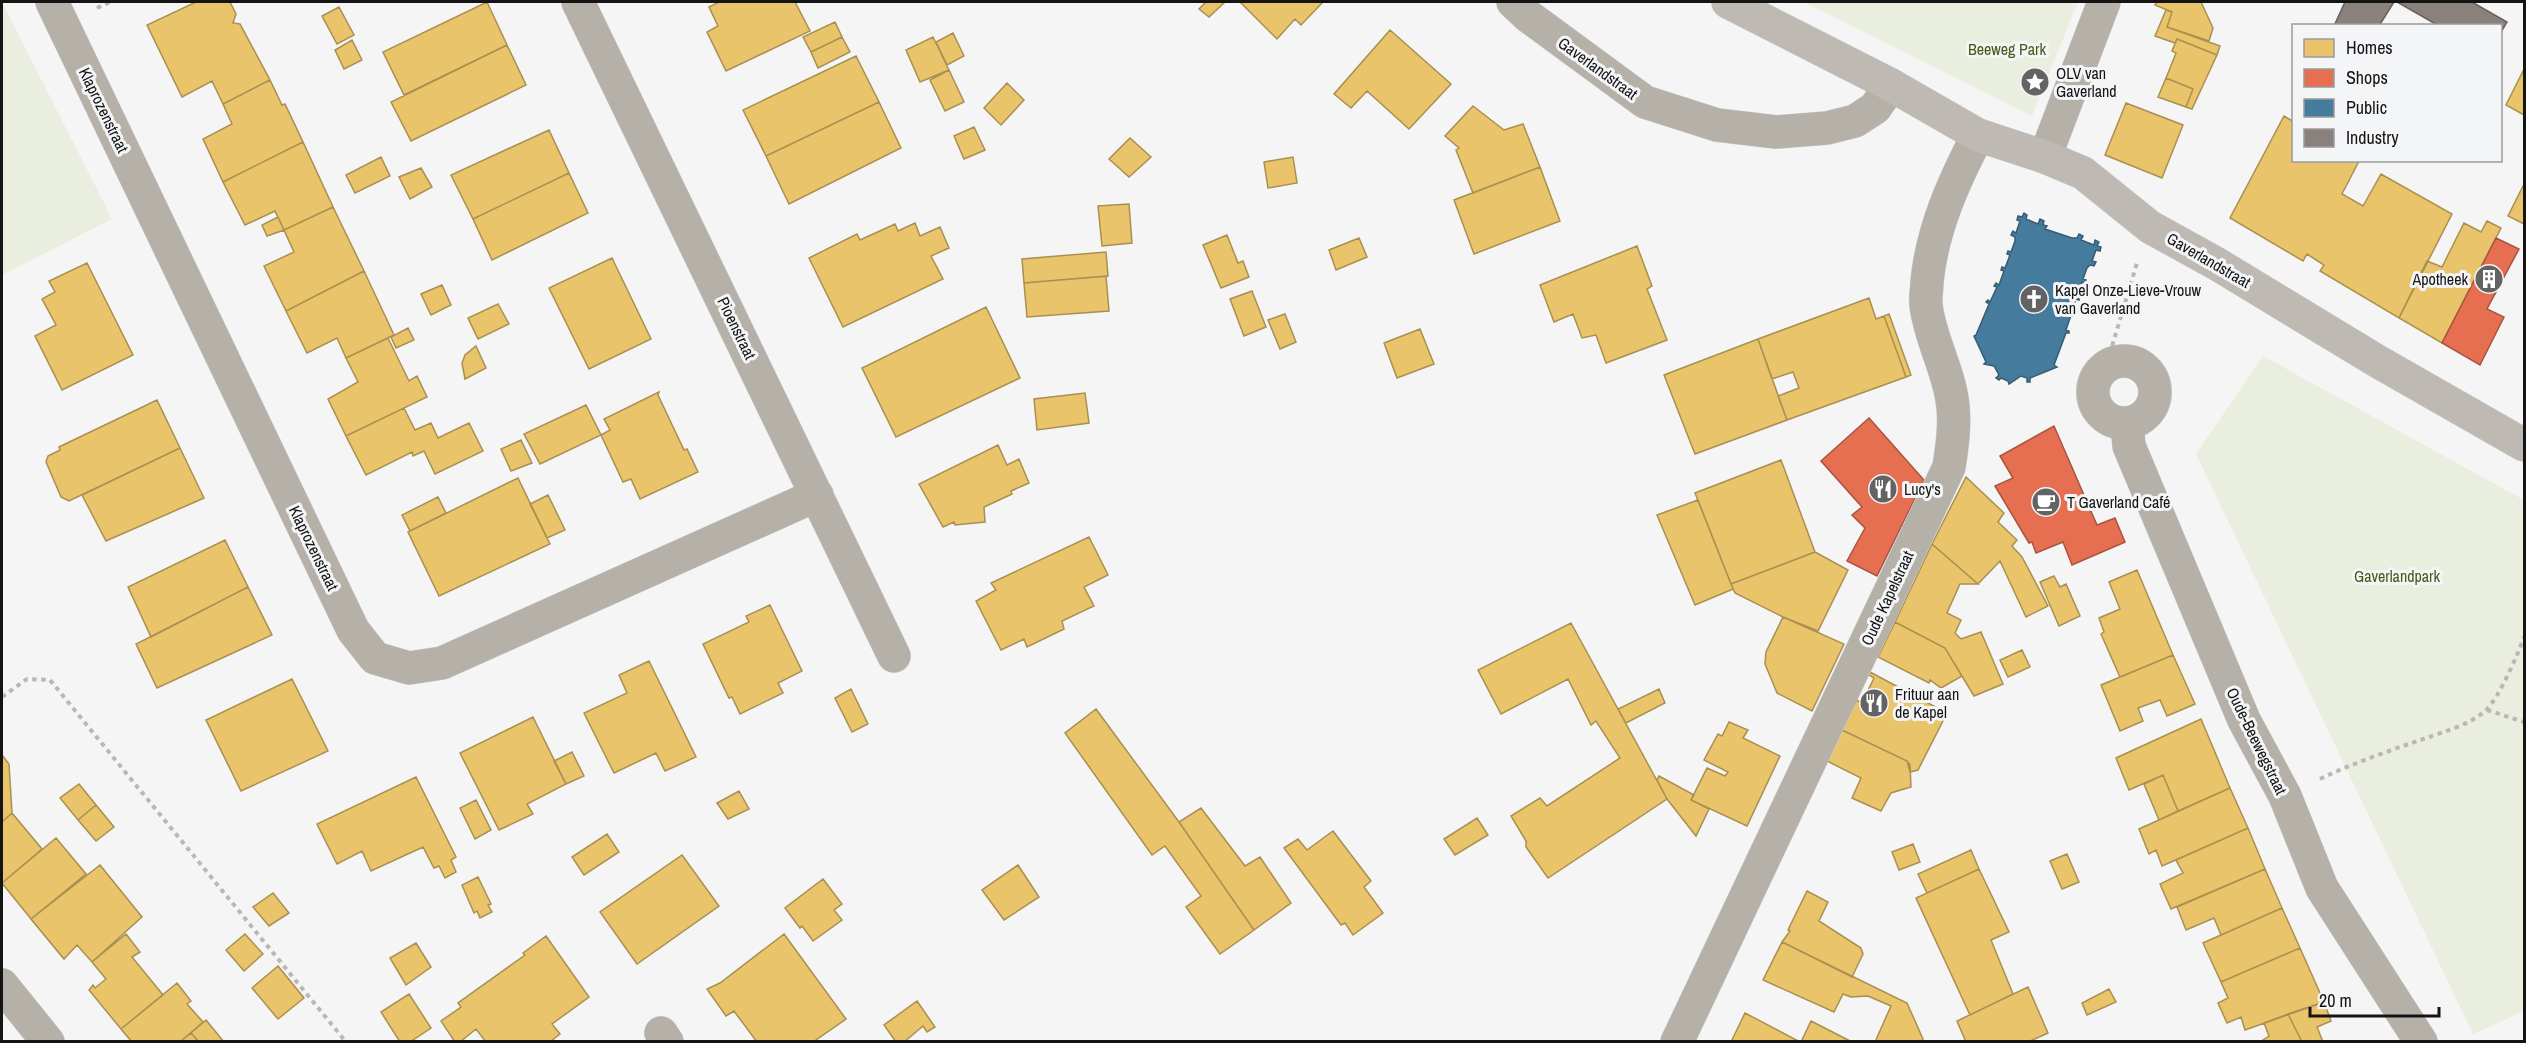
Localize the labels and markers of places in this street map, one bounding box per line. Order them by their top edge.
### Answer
place label: OLV van Gaverland [2056,62,2117,102]
place icon: OLV van Gaverland [2019,66,2051,98]
building icon: Apotheek [2473,263,2505,295]
place label: Apotheek [2412,268,2468,290]
place label: Kapel Onze-Lieve-Vrouw van Gaverland [2055,279,2202,319]
church icon: Kapel Onze-Lieve-Vrouw van Gaverland [2018,283,2050,315]
restaurant icon: Lucy's [1867,473,1899,505]
place label: Lucy's [1904,478,1941,500]
cafe icon: T Gaverland Café [2030,486,2062,518]
place label: T Gaverland Café [2067,491,2170,513]
place label: Frituur aan de Kapel [1895,683,1959,723]
restaurant icon: Frituur aan de Kapel [1858,687,1890,719]

